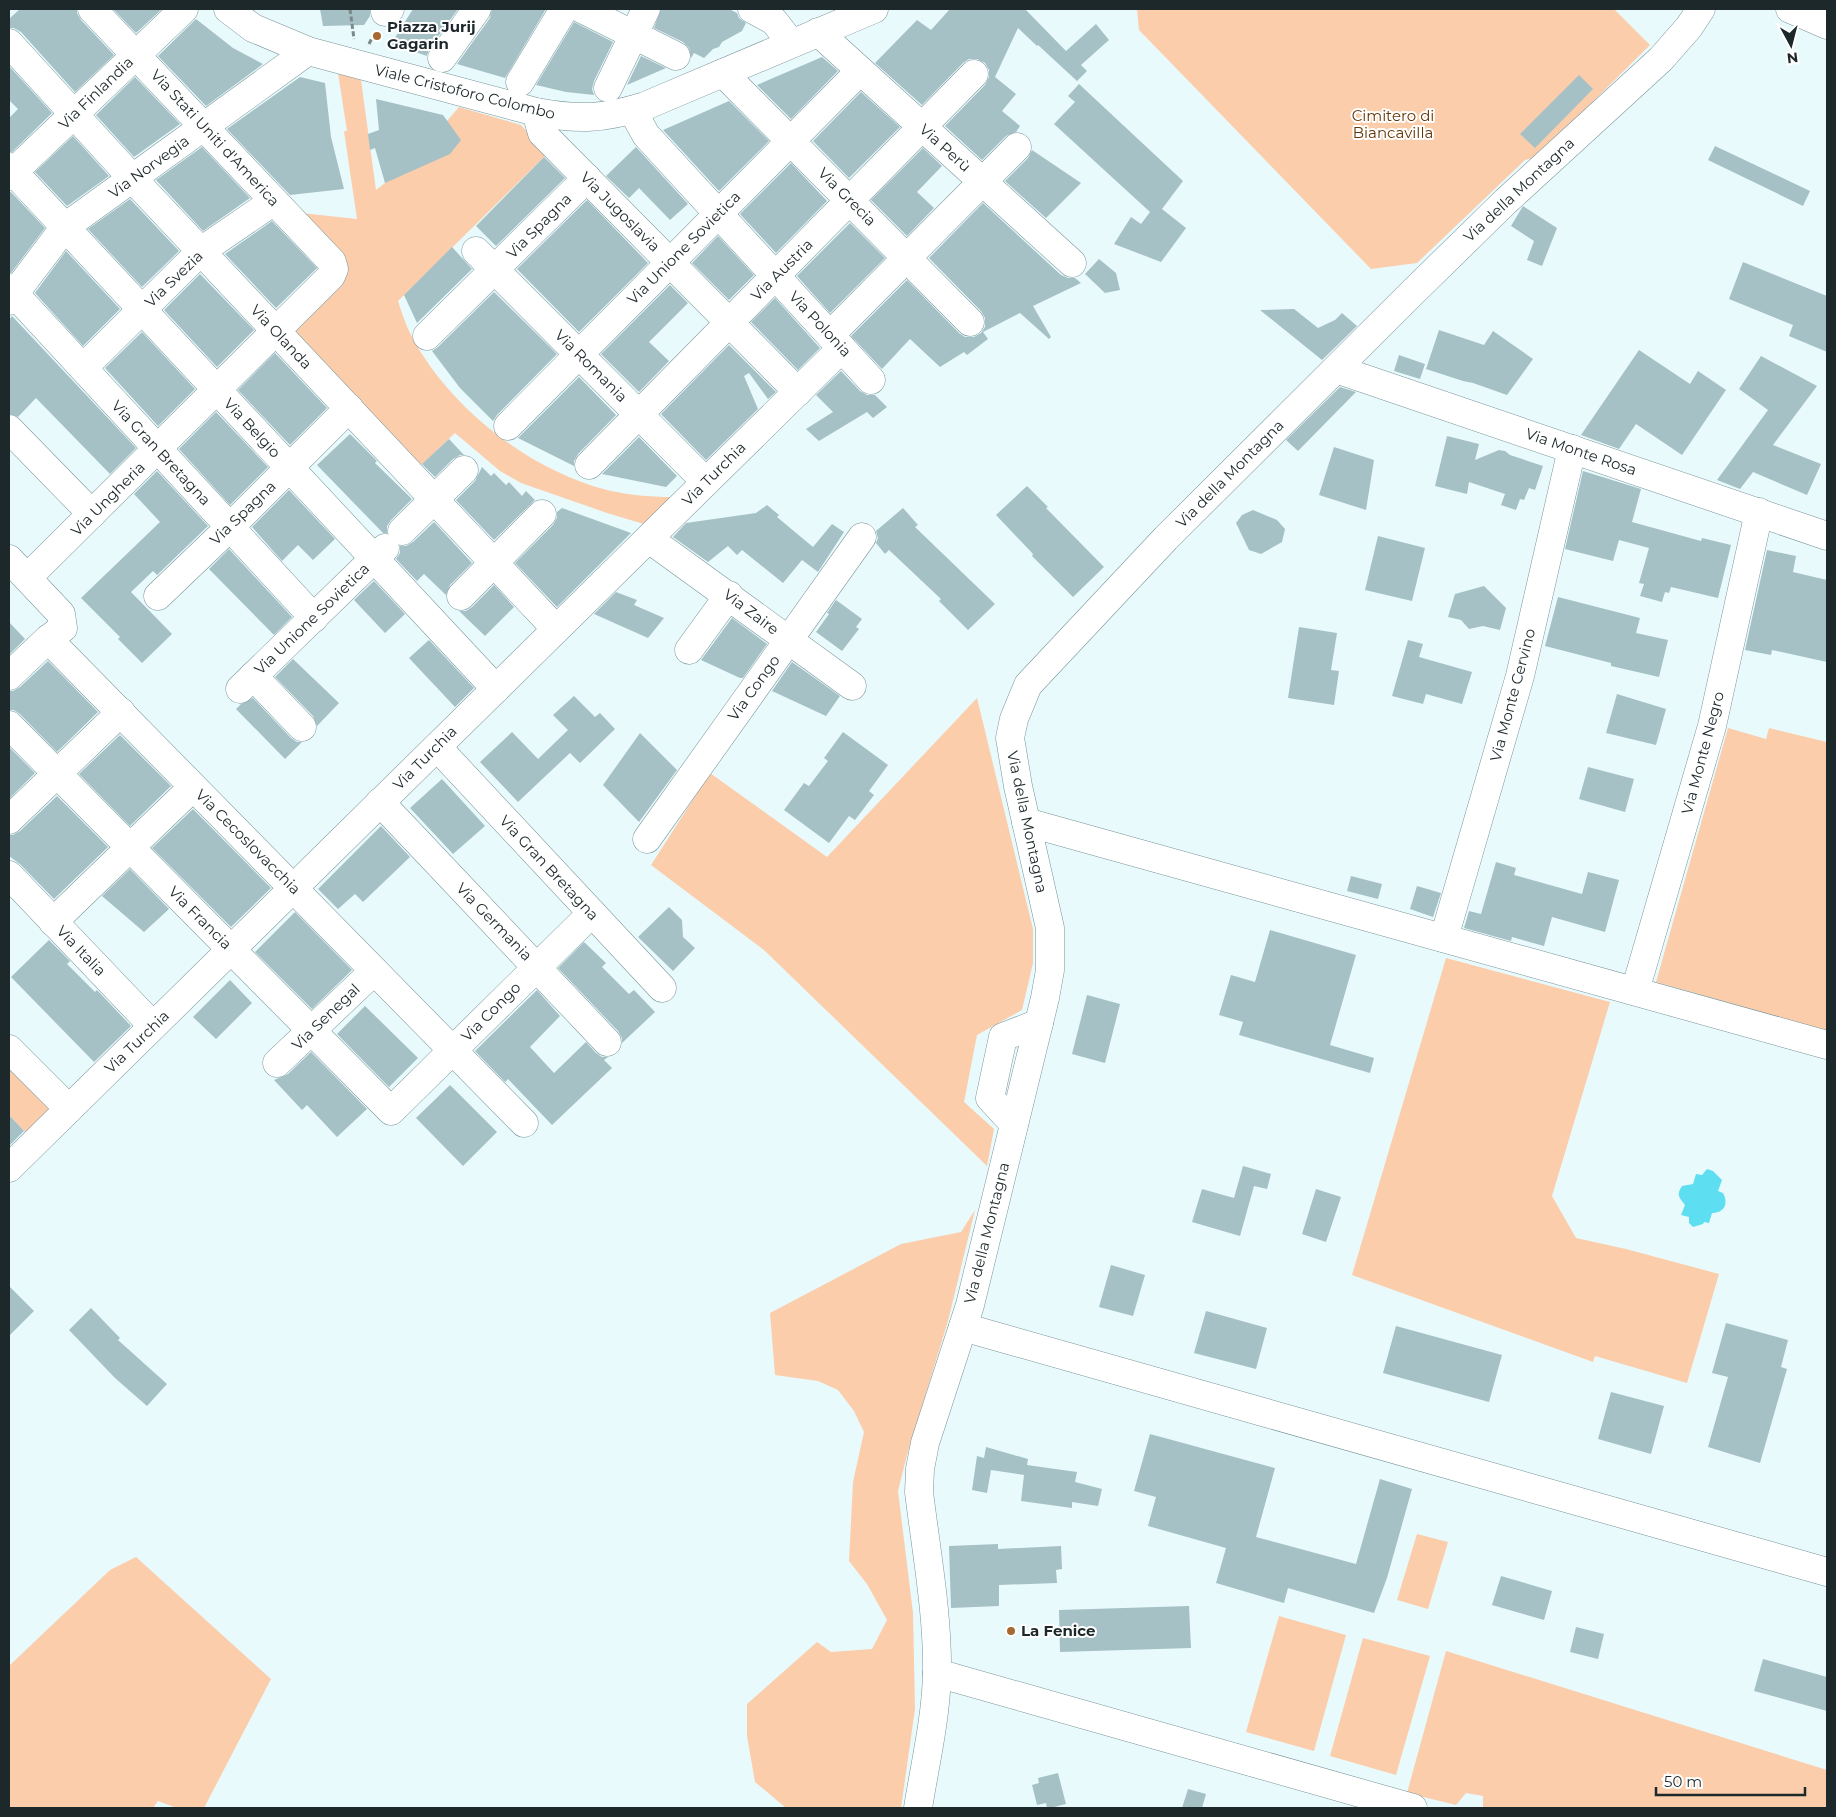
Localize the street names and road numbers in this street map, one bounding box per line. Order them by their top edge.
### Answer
street label: Via Finlandia [54,52,137,133]
street label: Viale Cristoforo Colombo [373,60,557,123]
street label: Via Stati Uniti d'America [147,65,284,210]
street label: Via Perù [916,120,975,176]
street label: Via Norvegia [105,131,193,202]
street label: Via della Montagna [1459,133,1578,246]
street label: Via Grecia [814,164,880,230]
street label: Via Jugoslavia [576,168,664,256]
street label: Via Unione Sovietica [623,187,744,308]
street label: Via Spagna [502,189,575,262]
street label: Via Austria [747,235,817,305]
street label: Via Svezia [141,246,207,311]
street label: Via Polonia [785,287,856,361]
street label: Via Olanda [247,300,316,373]
street label: Via Romania [551,325,632,406]
street label: Via Belgio [220,394,285,462]
street label: Via Gran Bretagna [108,396,215,509]
street label: Via della Montagna [1172,416,1288,532]
street label: Via Monte Rosa [1523,424,1639,479]
street label: Via Turchia [678,438,750,510]
street label: Via Ungheria [67,458,149,540]
street label: Via Spagna [206,476,280,549]
street label: Via Unione Sovietica [250,559,373,679]
street label: Via Zaire [720,585,783,639]
street label: Via Monte Cervino [1486,626,1539,763]
street label: Via Congo [723,651,784,724]
street label: Via Monte Negro [1677,689,1728,816]
street label: Via Turchia [389,722,461,794]
street label: Via della Montagna [1003,749,1052,895]
street label: Via Cecoslovacchia [192,785,305,898]
street label: Via Gran Bretagna [496,811,603,924]
street label: Via Germania [452,879,536,965]
street label: Via Francia [165,882,236,953]
street label: Via Italia [53,921,110,980]
street label: Via Congo [457,978,524,1045]
street label: Via Senegal [288,979,364,1054]
street label: Via Turchia [100,1006,173,1077]
street label: Via della Montagna [960,1160,1013,1305]

